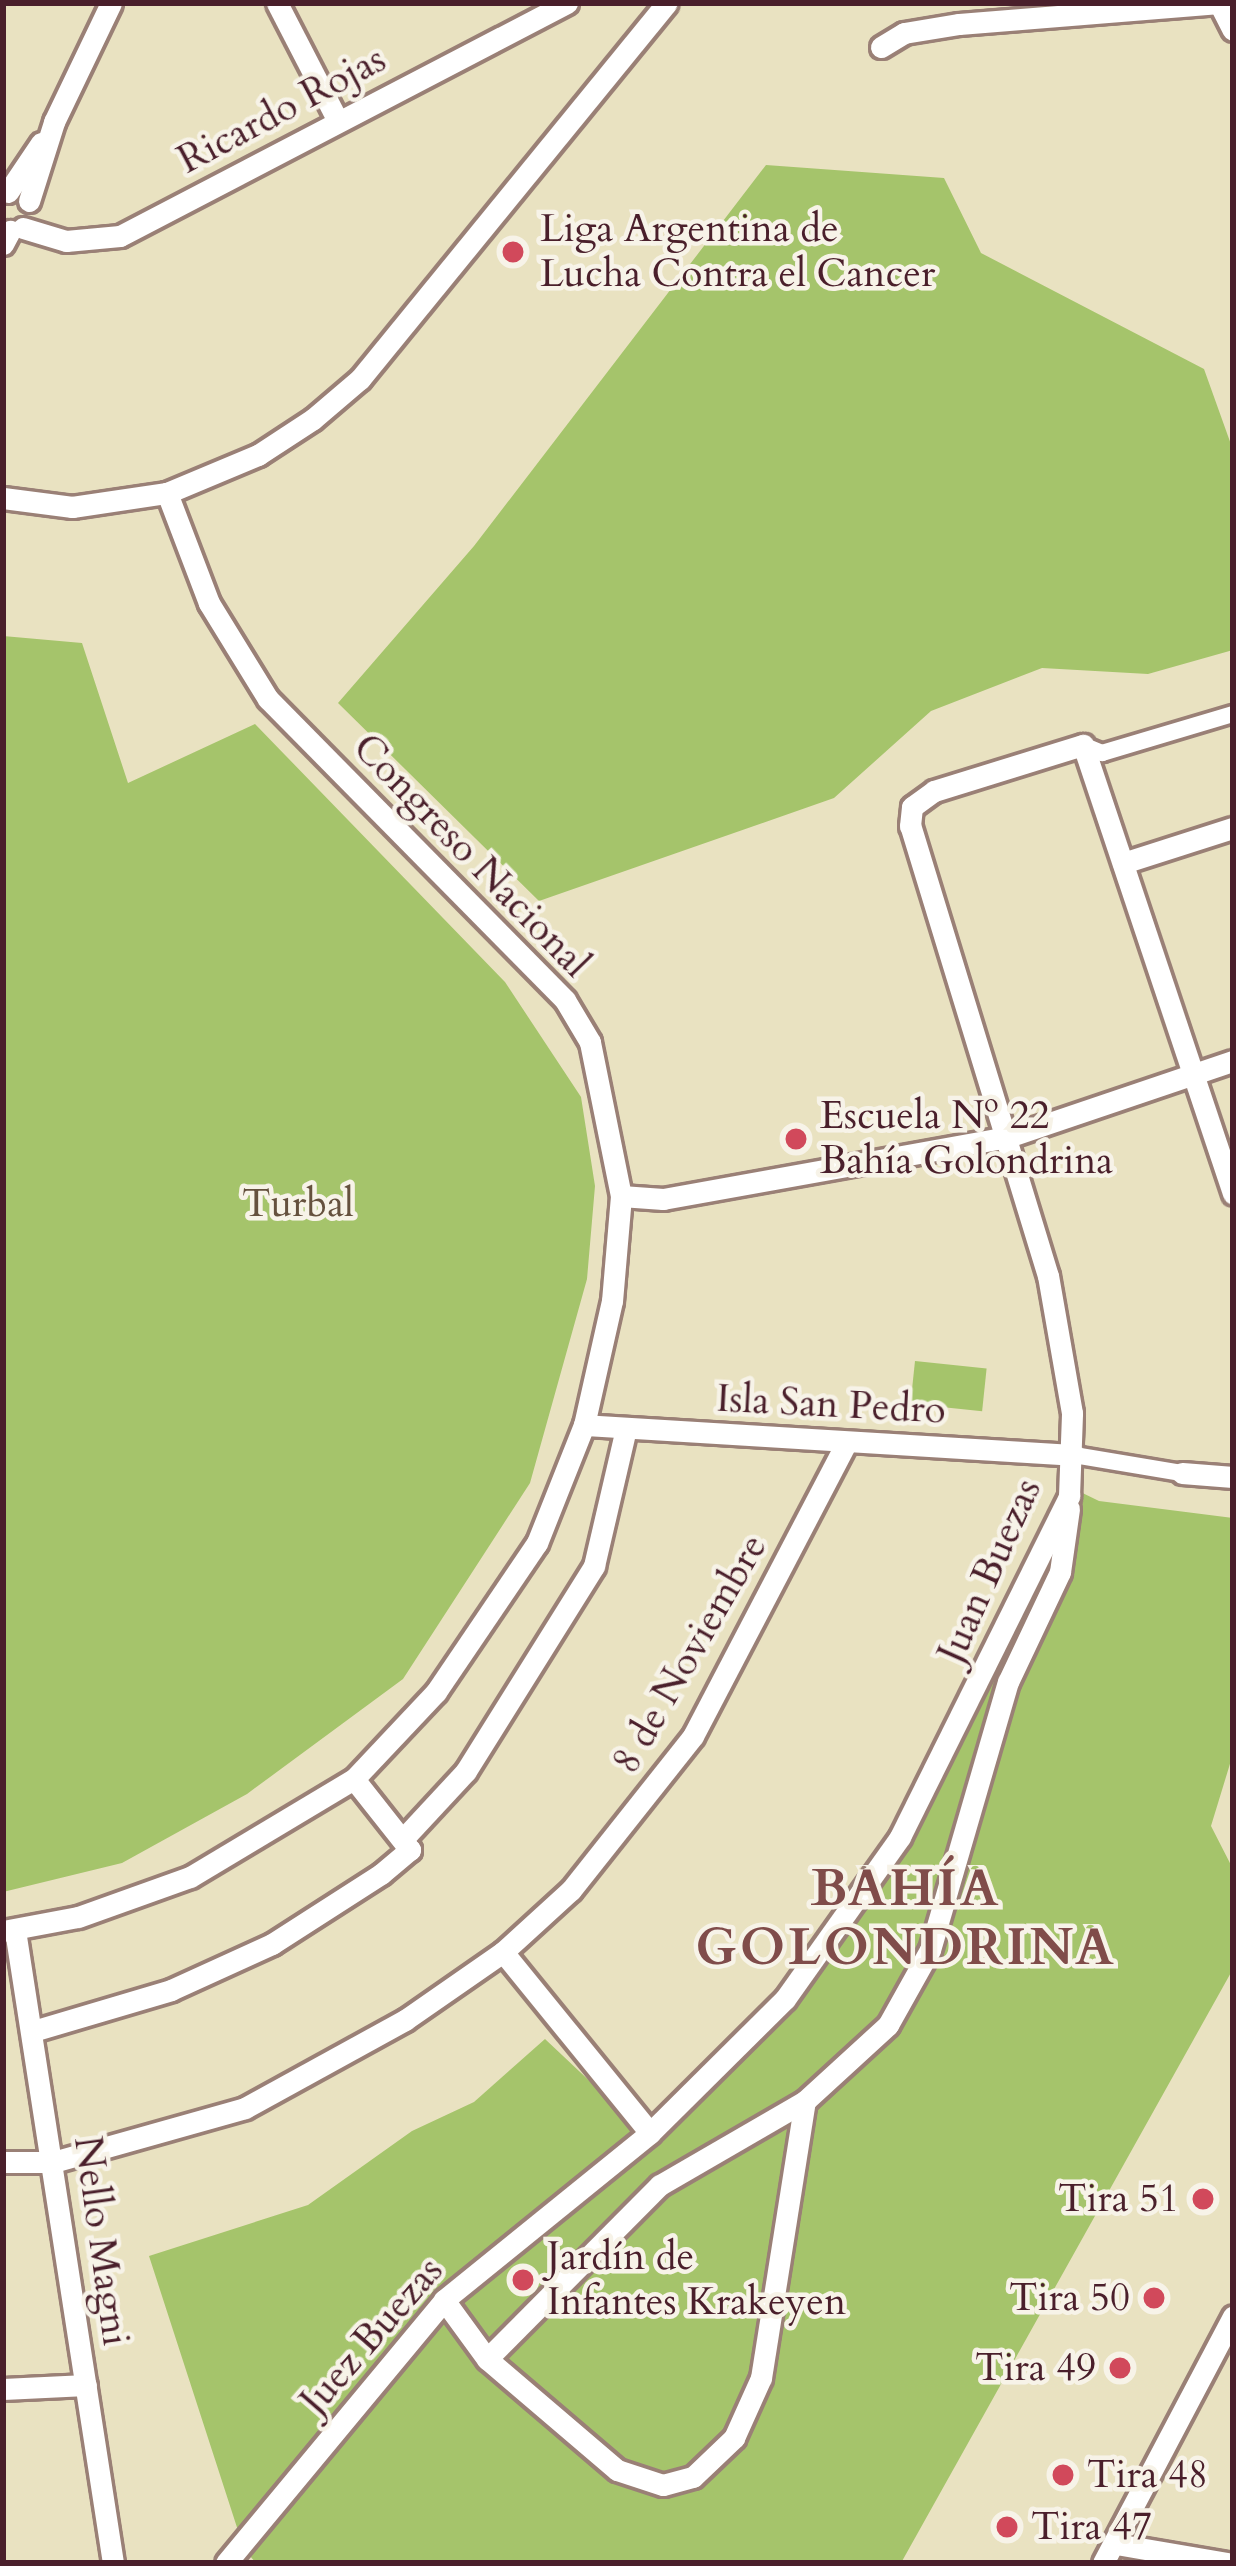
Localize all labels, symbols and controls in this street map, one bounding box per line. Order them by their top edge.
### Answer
street label: Ricardo Rojas [170,36,394,184]
place label: Liga Argentina de Lucha Contra el Cancer [540,207,935,298]
marker: Liga Argentina de Lucha Contra el Cancer [497,236,529,268]
street label: Congreso Nacional [343,725,599,987]
place label: Escuela Nº 22 Bahía Golondrina [820,1094,1113,1185]
marker: Escuela Nº 22 Bahía Golondrina [783,1126,809,1152]
park label: Turbal [242,1181,354,1227]
street label: Isla San Pedro [715,1376,947,1434]
street label: Juan Buezas [929,1471,1051,1671]
street label: 8 de Noviembre [603,1526,777,1782]
district label: BAHÍA GOLONDRINA [695,1859,1117,1979]
street label: Nello Magni [63,2133,139,2349]
place label: Tira 51 [1058,2176,1179,2222]
marker: Tira 51 [1190,2186,1216,2212]
place label: Jardín de Infantes Krakeyen [547,2235,846,2326]
street label: Juez Buezas [291,2248,453,2424]
marker: Jardín de Infantes Krakeyen [510,2267,536,2293]
place label: Tira 50 [1009,2275,1130,2321]
marker: Tira 50 [1141,2285,1167,2311]
place label: Tira 49 [975,2345,1096,2391]
marker: Tira 49 [1107,2355,1133,2381]
place label: Tira 48 [1087,2452,1208,2498]
marker: Tira 48 [1050,2462,1076,2488]
place label: Tira 47 [1031,2504,1152,2550]
marker: Tira 47 [994,2514,1020,2540]

